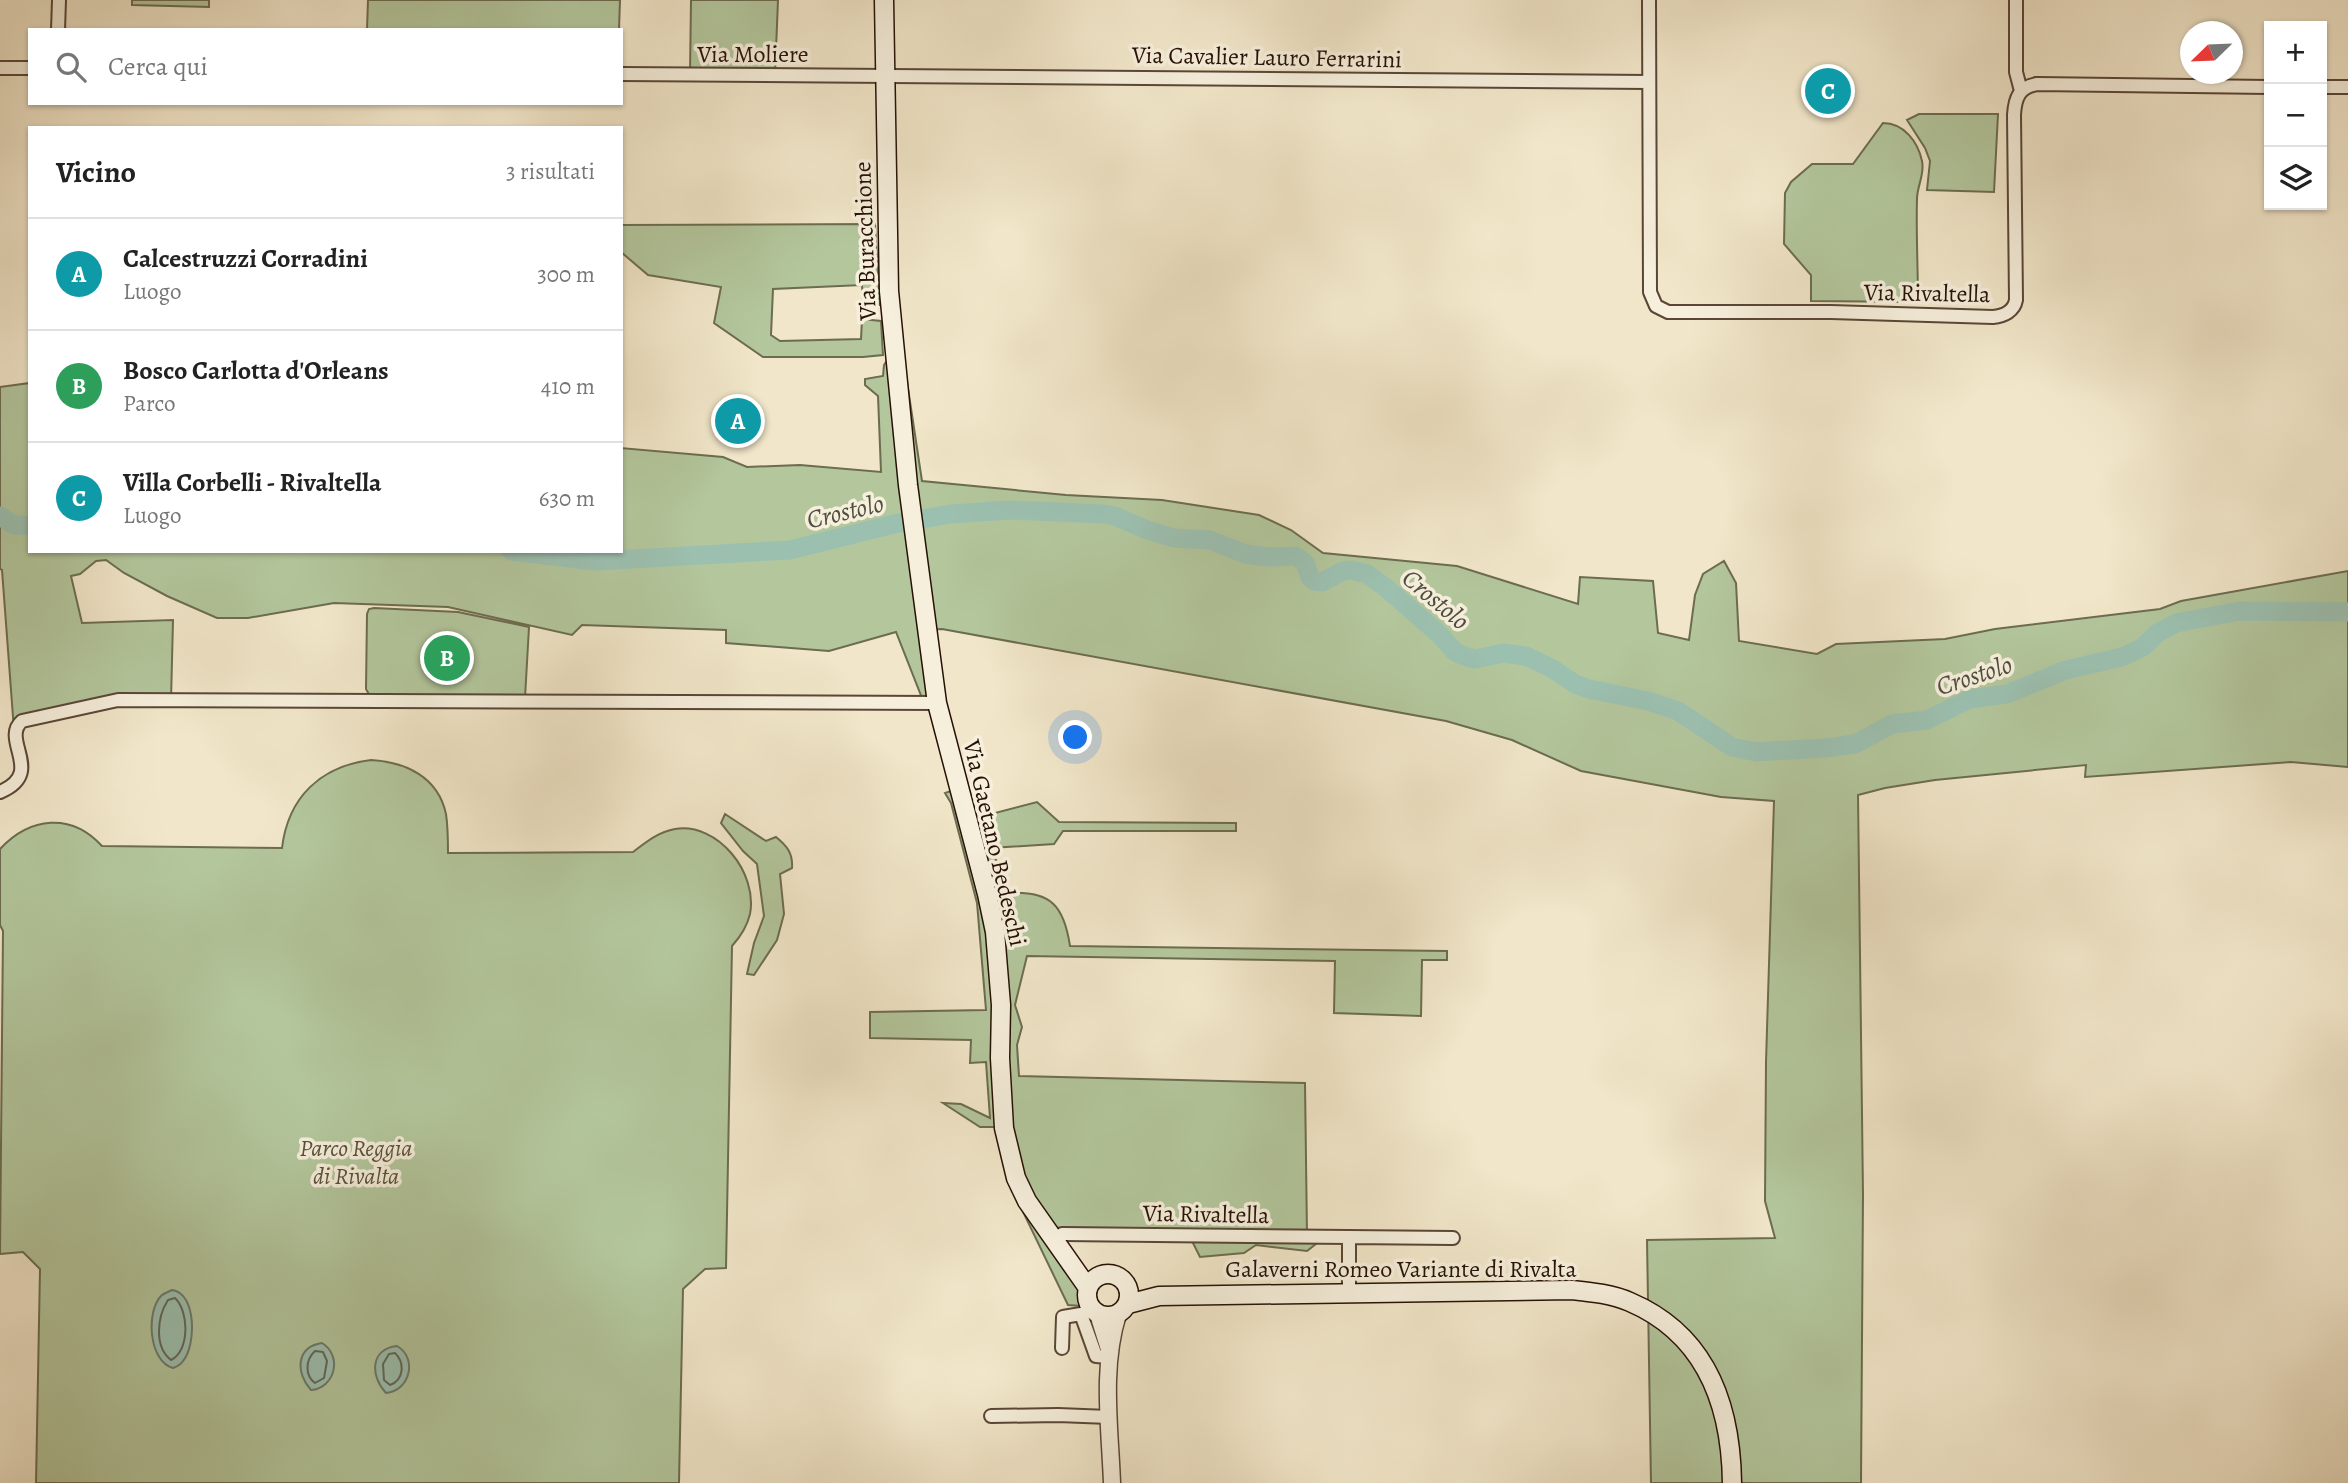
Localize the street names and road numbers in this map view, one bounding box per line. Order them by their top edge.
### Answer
street label: Via Moliere [696,38,809,70]
street label: Via Cavalier Lauro Ferrarini [1131,39,1402,75]
street label: Via Buracchione [846,161,884,322]
street label: Via Rivaltella [1862,276,1991,310]
street label: Via Gaetano Bedeschi [955,736,1034,949]
street label: Via Rivaltella [1141,1197,1270,1231]
street label: Galaverni Romeo Variante di Rivalta [1225,1253,1578,1285]

